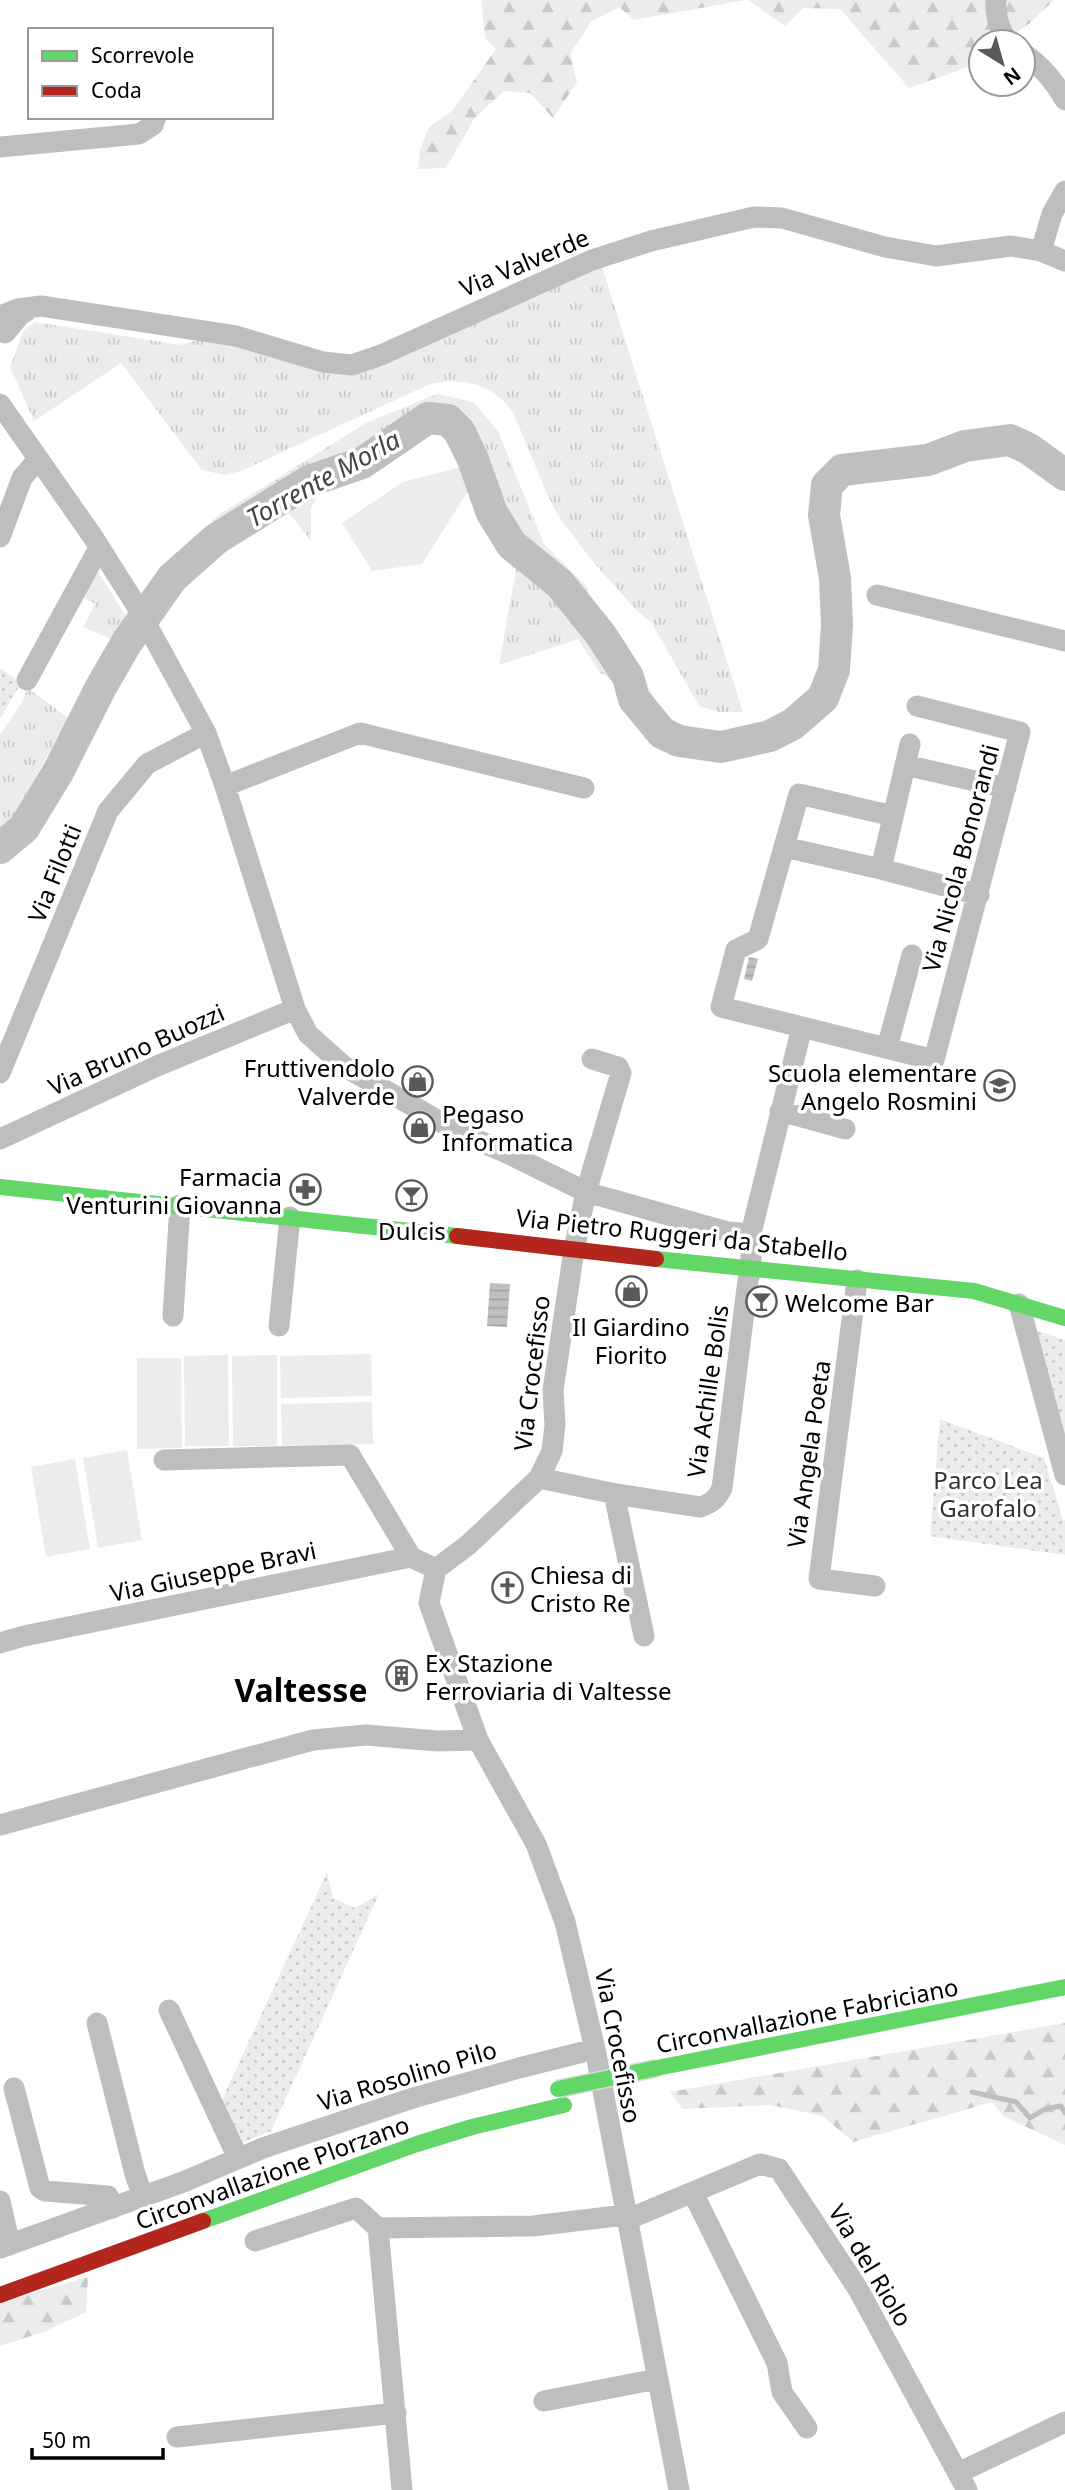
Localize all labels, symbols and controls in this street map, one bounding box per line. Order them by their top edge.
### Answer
legend [28,28,273,119]
north arrow [967,28,1037,98]
text: Scorrevole [91,41,194,69]
text: N [998,62,1026,92]
text: Coda [91,76,142,104]
street label: Via Valverde [454,220,594,304]
water label: Torrente Morla [240,421,407,535]
street label: Via Nicola Bonorandi [914,740,1006,976]
street label: Via Filotti [19,819,89,927]
street label: Via Bruno Buozzi [43,995,229,1103]
place label: Fruttivendolo Valverde [244,1051,395,1112]
place label: Scuola elementare Angelo Rosmini [768,1056,977,1117]
shop icon: Fruttivendolo Valverde [401,1064,435,1098]
school or university icon: Scuola elementare Angelo Rosmini [983,1069,1017,1103]
place label: Pegaso Informatica [442,1097,573,1158]
shop icon: Pegaso Informatica [402,1110,436,1144]
place label: Farmacia Venturini Giovanna [66,1160,282,1221]
pharmacy icon: Farmacia Venturini Giovanna [288,1173,322,1207]
bar icon: Dulcis [395,1179,429,1213]
street label: Via Pietro Ruggeri da Stabello [514,1200,850,1268]
place label: Dulcis [378,1214,446,1247]
shop icon: Il Giardino Fiorito [614,1275,648,1309]
bar icon: Welcome Bar [745,1285,779,1319]
place label: Welcome Bar [785,1286,934,1319]
street label: Via Crocefisso [505,1293,557,1453]
street label: Via Achille Bolis [679,1302,735,1480]
place label: Il Giardino Fiorito [572,1310,690,1371]
street label: Via Angela Poeta [778,1358,838,1550]
park label: Parco Lea Garofalo [933,1463,1043,1524]
street label: Via Giuseppe Bravi [107,1533,319,1609]
place label: Chiesa di Cristo Re [530,1558,632,1619]
church icon: Chiesa di Cristo Re [490,1571,524,1605]
place label: Ex Stazione Ferroviaria di Valtesse [425,1646,672,1707]
building icon: Ex Stazione Ferroviaria di Valtesse [385,1659,419,1693]
district label: Valtesse [234,1668,368,1711]
street label: Via Crocefisso [588,1966,650,2126]
street label: Circonvallazione Fabriciano [653,1970,961,2060]
street label: Via Rosolino Pilo [314,2032,500,2118]
street label: Circonvallazione Plorzano [131,2107,413,2237]
street label: Via del Riolo [821,2198,921,2332]
scale bar [32,2416,163,2460]
text: 50 m [42,2426,91,2454]

